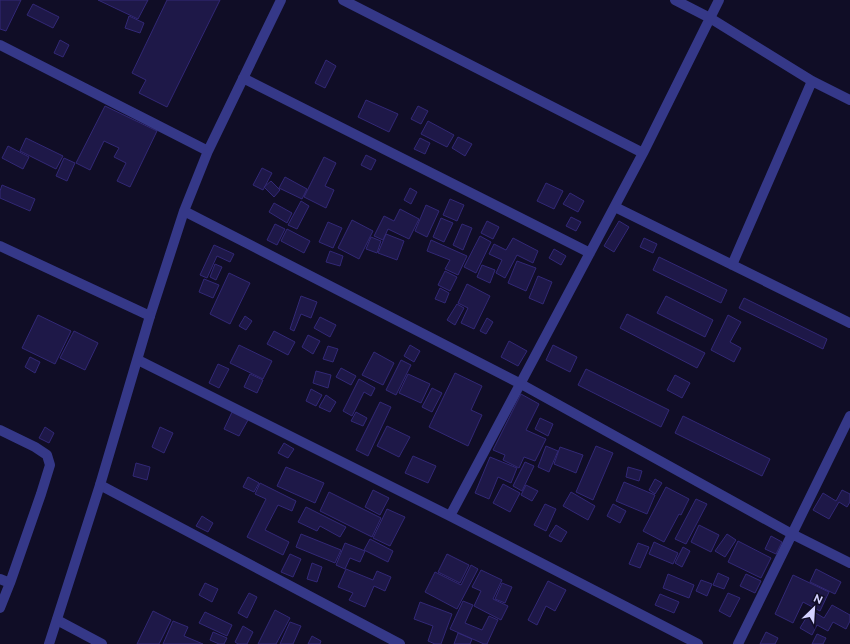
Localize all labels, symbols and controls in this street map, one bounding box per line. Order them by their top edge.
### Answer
north arrow [794,588,834,628]
text: N [811,592,825,607]

